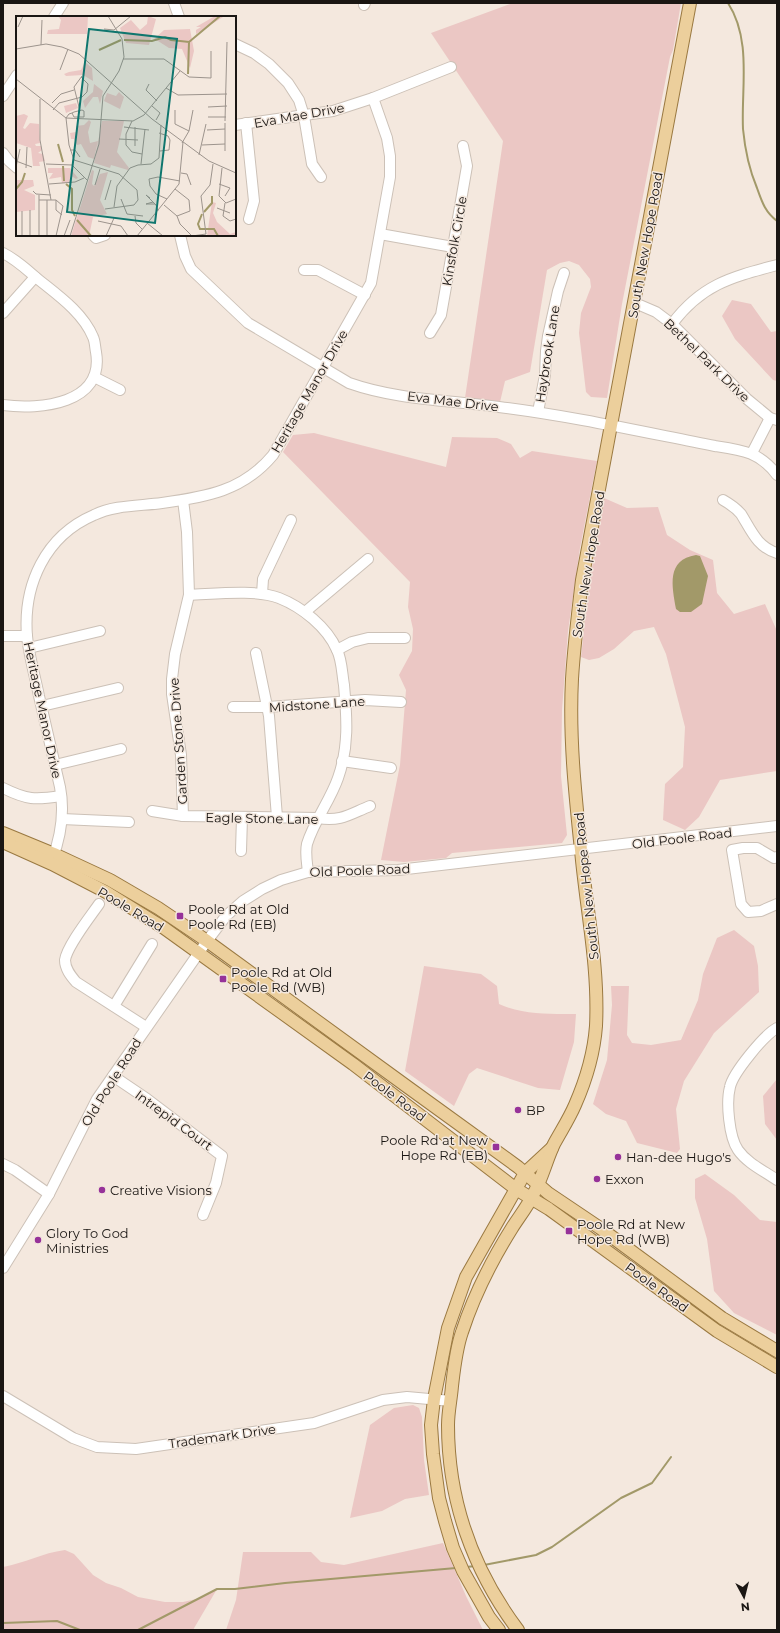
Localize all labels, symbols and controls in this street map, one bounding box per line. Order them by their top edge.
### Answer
inset map [16,16,236,236]
street label: Eva Mae Drive [252,99,346,131]
street label: South New Hope Road [624,171,666,319]
street label: Kinsfolk Circle [438,195,470,287]
street label: Haybrook Lane [531,304,563,404]
street label: Bethel Park Drive [661,315,754,405]
street label: Heritage Manor Drive [267,326,351,455]
street label: Eva Mae Drive [406,387,500,415]
street label: South New Hope Road [569,490,607,638]
street label: Heritage Manor Drive [21,640,65,780]
street label: Garden Stone Drive [166,677,190,805]
street label: Midstone Lane [268,693,366,715]
street label: Eagle Stone Lane [205,809,319,827]
street label: South New Hope Road [570,811,602,961]
street label: Old Poole Road [631,824,733,852]
street label: Old Poole Road [309,860,411,880]
street label: Poole Road [95,883,167,935]
place label: Poole Rd at Old Poole Rd (EB) [188,901,289,932]
marker: Poole Rd at Old Poole Rd (EB) [175,911,185,921]
place label: Poole Rd at Old Poole Rd (WB) [231,964,332,995]
marker: Poole Rd at Old Poole Rd (WB) [218,974,228,984]
street label: Old Poole Road [77,1035,145,1129]
street label: Poole Road [361,1067,429,1125]
street label: Intrepid Court [132,1087,216,1153]
place label: BP [526,1102,545,1118]
marker: BP [513,1105,523,1115]
place label: Poole Rd at New Hope Rd (EB) [380,1132,489,1163]
marker: Poole Rd at New Hope Rd (EB) [491,1142,501,1152]
place label: Han-dee Hugo's [626,1149,731,1165]
marker: Han-dee Hugo's [613,1152,623,1162]
place label: Exxon [605,1171,644,1187]
marker: Exxon [592,1174,602,1184]
place label: Creative Visions [110,1182,212,1198]
marker: Creative Visions [97,1185,107,1195]
place label: Poole Rd at New Hope Rd (WB) [577,1216,685,1247]
place label: Glory To God Ministries [46,1225,129,1256]
marker: Poole Rd at New Hope Rd (WB) [564,1226,574,1236]
marker: Glory To God Ministries [33,1235,43,1245]
street label: Poole Road [622,1259,692,1315]
street label: Trademark Drive [167,1421,277,1451]
north arrow [724,1577,764,1617]
text: N [740,1599,750,1614]

